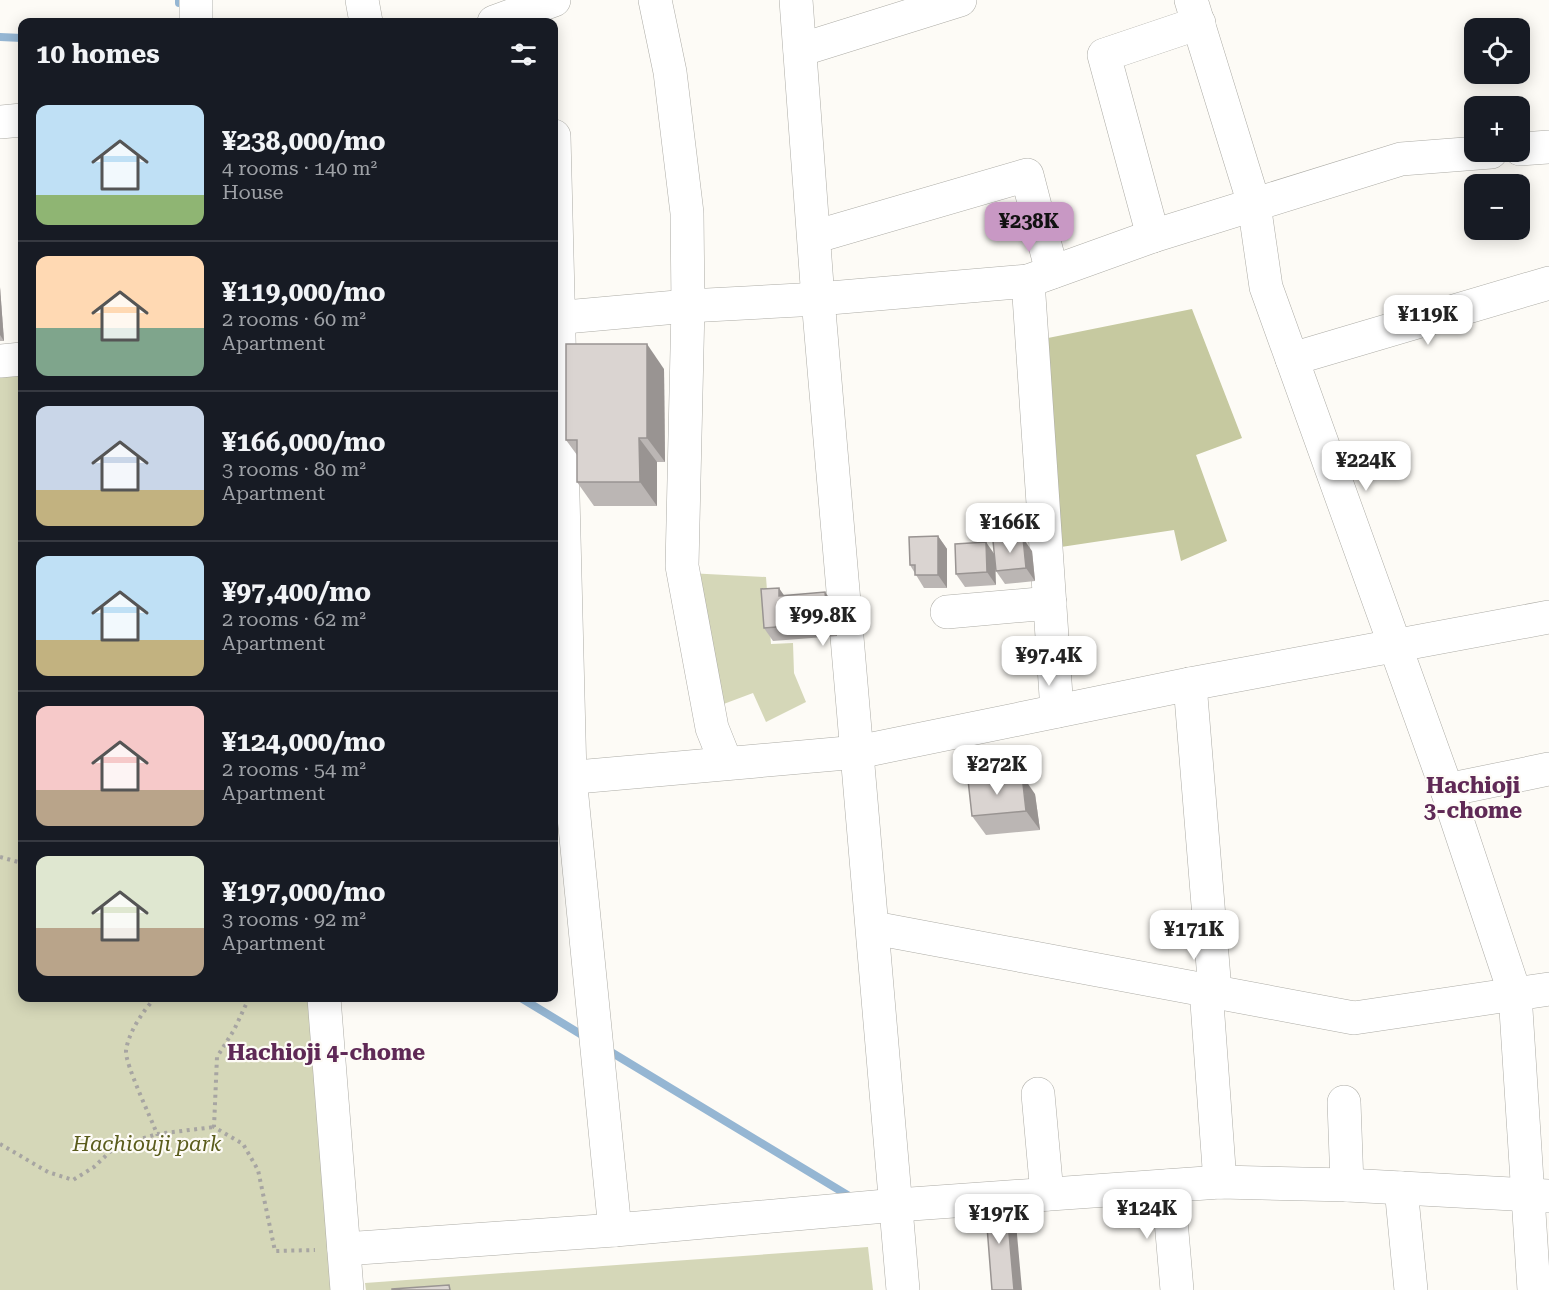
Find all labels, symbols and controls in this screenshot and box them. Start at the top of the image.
map controls [1464,18,1530,240]
button: locate [1464,18,1530,84]
icon: filters [507,38,540,71]
text: 10 homes [36,39,160,69]
button: + [1464,96,1530,162]
text: ¥238,000/mo [222,126,386,156]
icon: home [84,129,156,201]
text: 4 rooms · 140 m² [222,156,377,180]
button: − [1464,174,1530,240]
text: House [222,180,284,204]
pin: ¥238K [987,202,1071,253]
text: ¥238K [999,209,1059,233]
text: ¥119,000/mo [222,277,386,307]
icon: home [84,280,156,352]
pin: ¥119K [1386,295,1470,346]
text: ¥119K [1398,302,1458,326]
text: 2 rooms · 60 m² [222,307,366,331]
text: Apartment [222,331,325,355]
text: ¥166,000/mo [222,427,386,457]
icon: home [84,430,156,502]
pin: ¥224K [1324,441,1408,492]
text: ¥224K [1336,448,1396,472]
text: 3 rooms · 80 m² [222,457,366,481]
text: Apartment [222,481,325,505]
pin: ¥166K [968,503,1052,554]
text: ¥166K [980,510,1040,534]
text: ¥97,400/mo [222,577,371,607]
icon: home [84,580,156,652]
pin: ¥99.8K [774,596,872,647]
text: ¥99.8K [790,603,856,627]
text: 2 rooms · 62 m² [222,607,366,631]
text: Apartment [222,631,325,655]
pin: ¥97.4K [1000,636,1098,687]
text: ¥97.4K [1016,643,1082,667]
text: ¥124,000/mo [222,727,386,757]
icon: home [84,730,156,802]
pin: ¥272K [955,745,1039,796]
text: ¥272K [967,752,1027,776]
text: 2 rooms · 54 m² [222,757,366,781]
district label: Hachioji 3-chome [1424,773,1522,823]
text: Apartment [222,781,325,805]
text: ¥197,000/mo [222,877,386,907]
icon: home [84,880,156,952]
text: 3 rooms · 92 m² [222,907,366,931]
pin: ¥171K [1152,910,1236,961]
text: ¥171K [1164,917,1224,941]
text: Apartment [222,931,325,955]
district label: Hachioji 4-chome [227,1040,425,1065]
park label: Hachiouji park [72,1132,222,1156]
pin: ¥124K [1105,1189,1189,1240]
pin: ¥197K [957,1194,1041,1245]
text: ¥124K [1117,1196,1177,1220]
text: ¥197K [969,1201,1029,1225]

